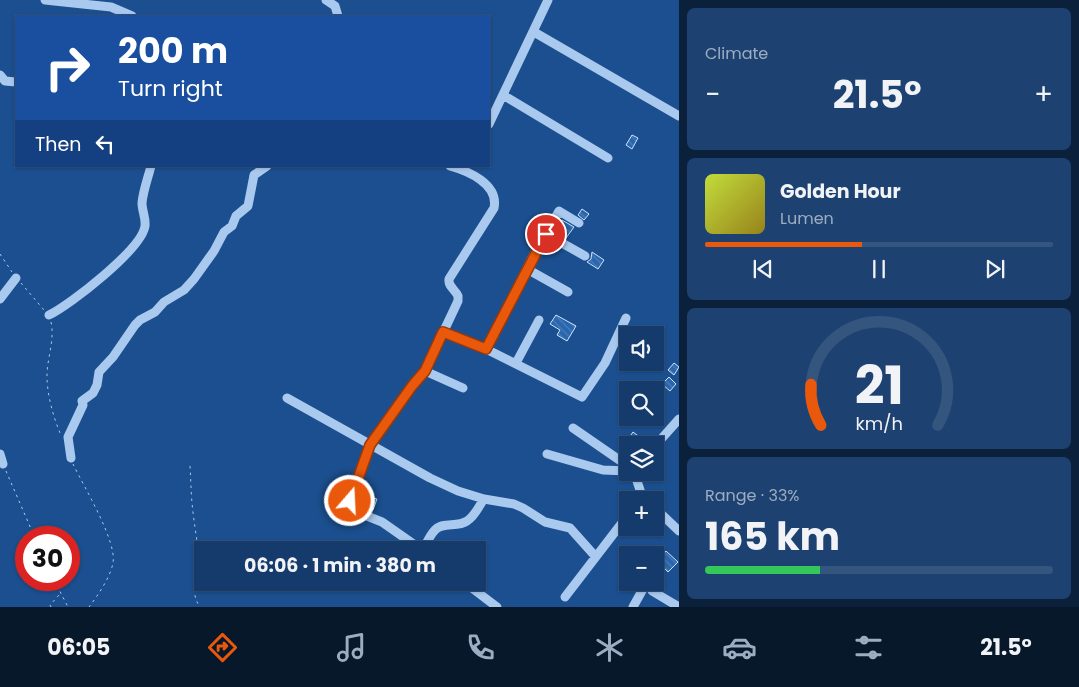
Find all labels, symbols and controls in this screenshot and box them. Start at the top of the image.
text: 200 m [118,26,228,75]
icon: right [35,35,100,100]
text: Climate [705,42,768,65]
text: 21.5° [833,68,922,121]
text: Turn right [118,73,223,104]
text: − [705,75,720,114]
text: + [1034,75,1053,114]
icon: left [91,130,119,158]
text: Then [35,131,81,158]
text: Golden Hour [780,178,901,205]
text: Lumen [780,207,834,230]
pin [525,213,567,255]
icon: arrive [532,220,560,248]
icon: previous [749,255,777,283]
icon: pause [865,255,893,283]
icon: next [981,255,1009,283]
map controls [619,326,664,591]
button: sound [619,326,664,371]
text: 21 [854,349,904,422]
button: search [619,381,664,426]
text: km/h [855,411,903,436]
button: layers [619,436,664,481]
position arrow [323,474,375,526]
text: Range · 33% [705,484,799,507]
button: + [619,491,664,536]
text: 165 km [705,510,840,563]
speed limit sign: 30 [15,526,80,591]
button: − [619,546,664,591]
text: 06:06 · 1 min · 380 m [244,552,436,579]
icon: directions [205,630,240,665]
icon: music [334,630,369,665]
icon: phone [463,630,498,665]
icon: climate [592,630,627,665]
icon: car [722,630,757,665]
icon: filters [851,630,886,665]
text: 06:05 [47,632,110,663]
text: 21.5° [980,632,1032,663]

